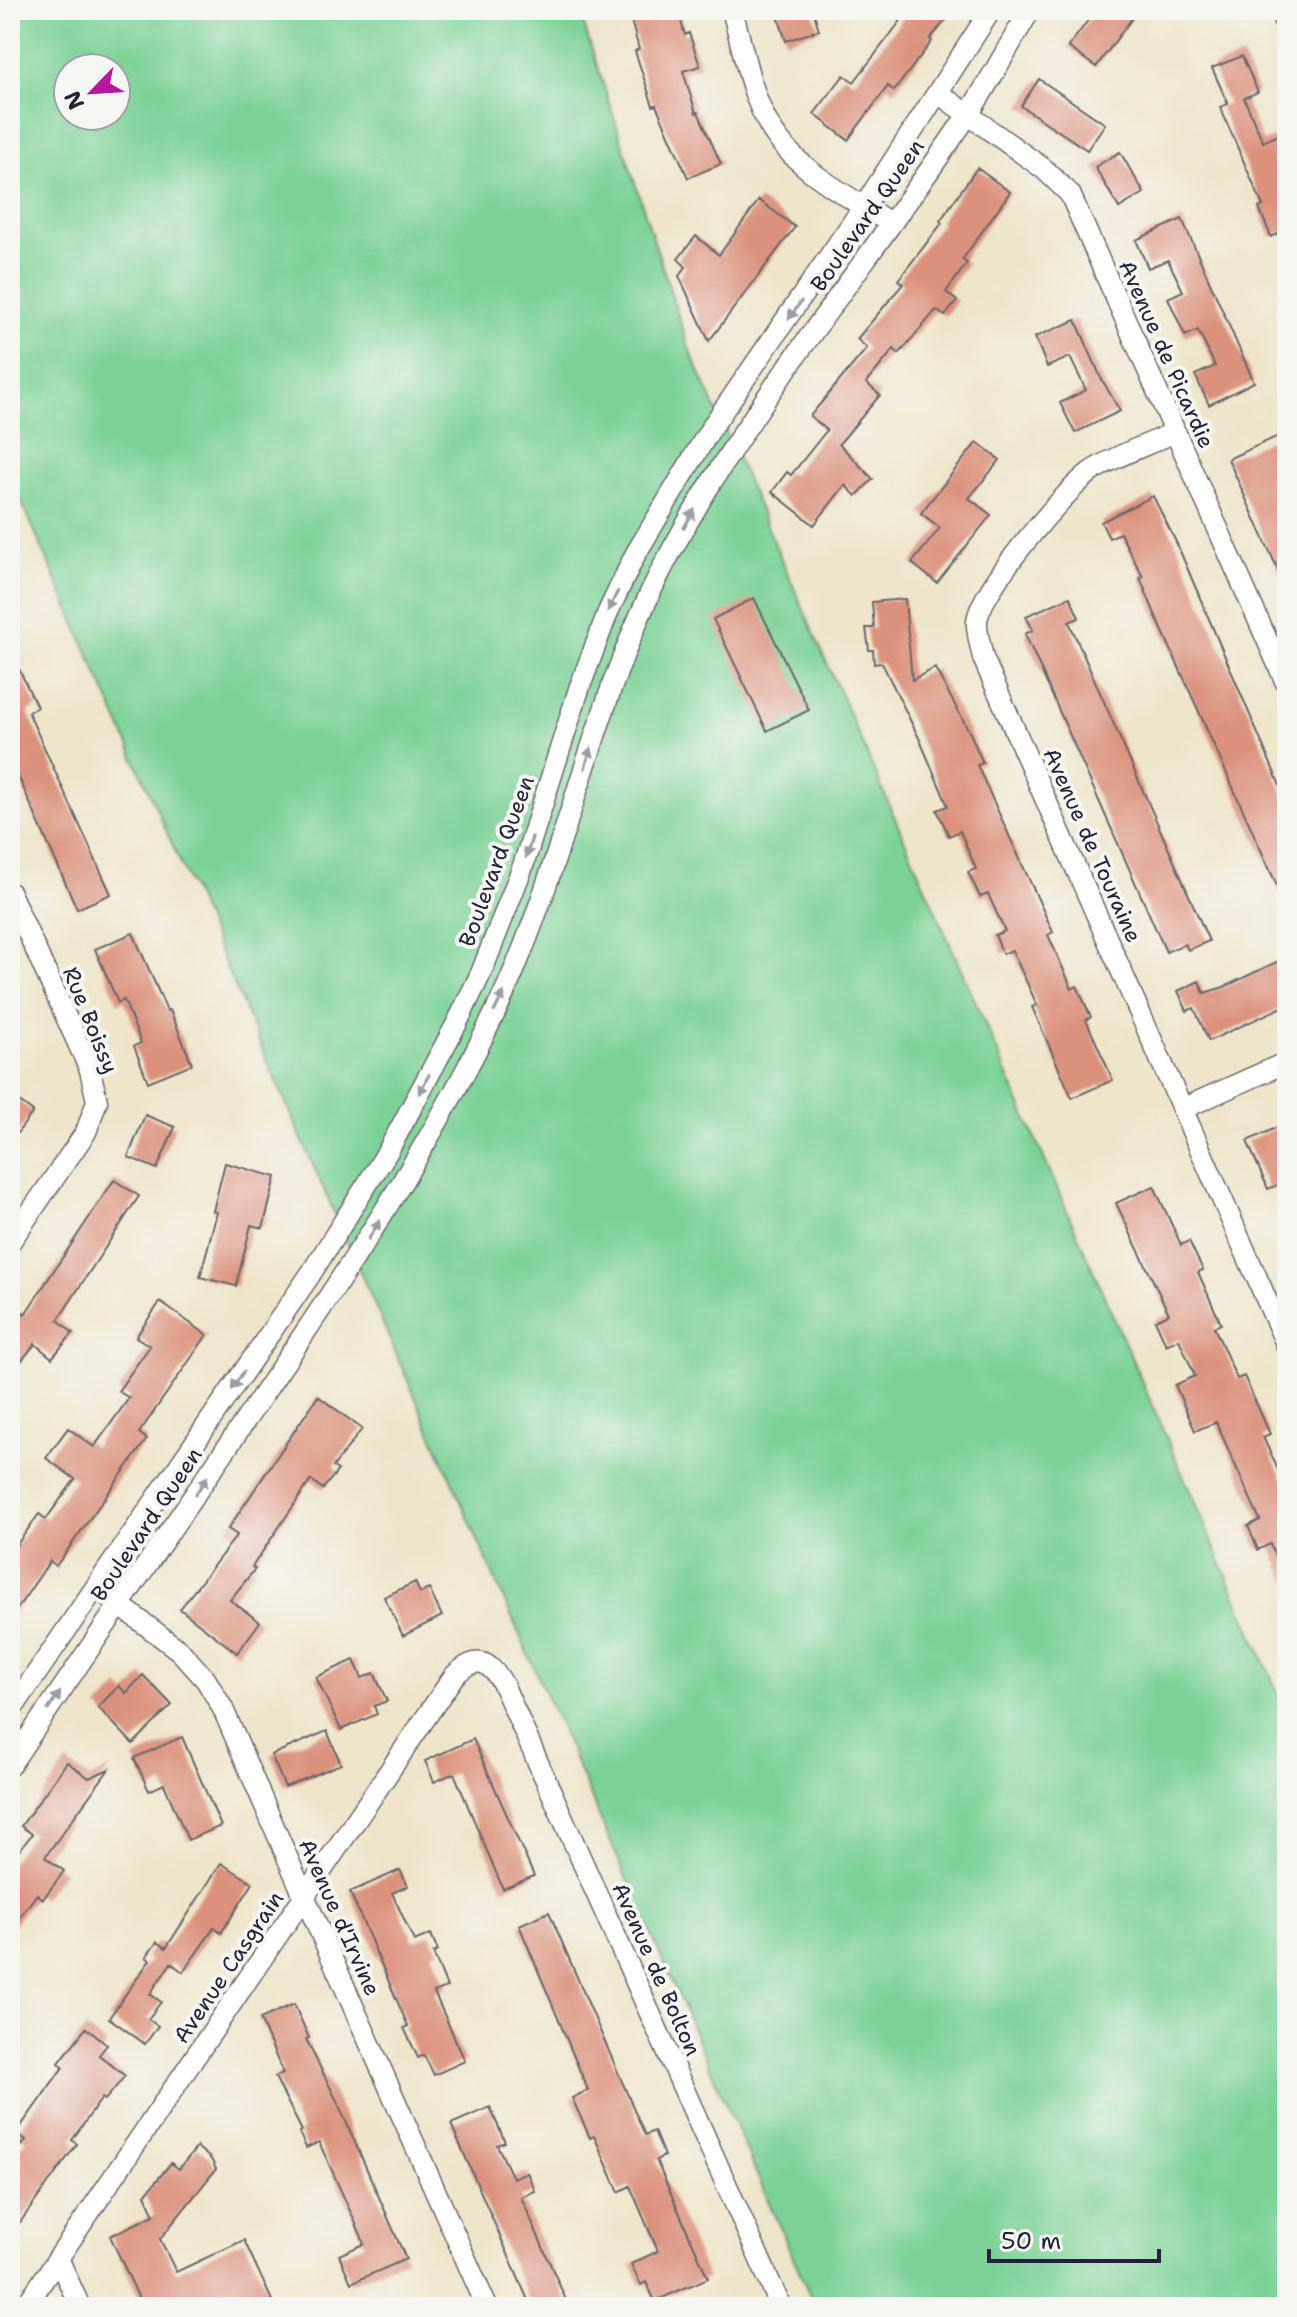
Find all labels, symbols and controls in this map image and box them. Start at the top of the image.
north arrow [52,52,132,132]
text: N [58,86,91,114]
street label: Boulevard Queen [804,133,931,297]
street label: Avenue de Picardie [1112,256,1221,453]
one-way arrow [788,299,803,320]
one-way arrow [682,508,696,530]
one-way arrow [607,590,620,613]
street label: Avenue de Touraine [1037,743,1148,947]
one-way arrow [582,746,595,770]
street label: Boulevard Queen [452,772,541,951]
one-way arrow [522,835,535,859]
street label: Rue Boissy [56,963,125,1078]
one-way arrow [492,991,506,1014]
one-way arrow [418,1073,431,1096]
one-way arrow [367,1219,381,1241]
one-way arrow [231,1370,246,1391]
street label: Boulevard Queen [84,1442,209,1607]
one-way arrow [193,1476,208,1497]
one-way arrow [46,1690,61,1711]
street label: Avenue d'Irvine [292,1834,387,2000]
street label: Avenue de Bolton [605,1878,708,2060]
street label: Avenue Casgrain [167,1886,290,2049]
scale bar [989,2213,1159,2263]
text: 50 m [1001,2225,1061,2257]

